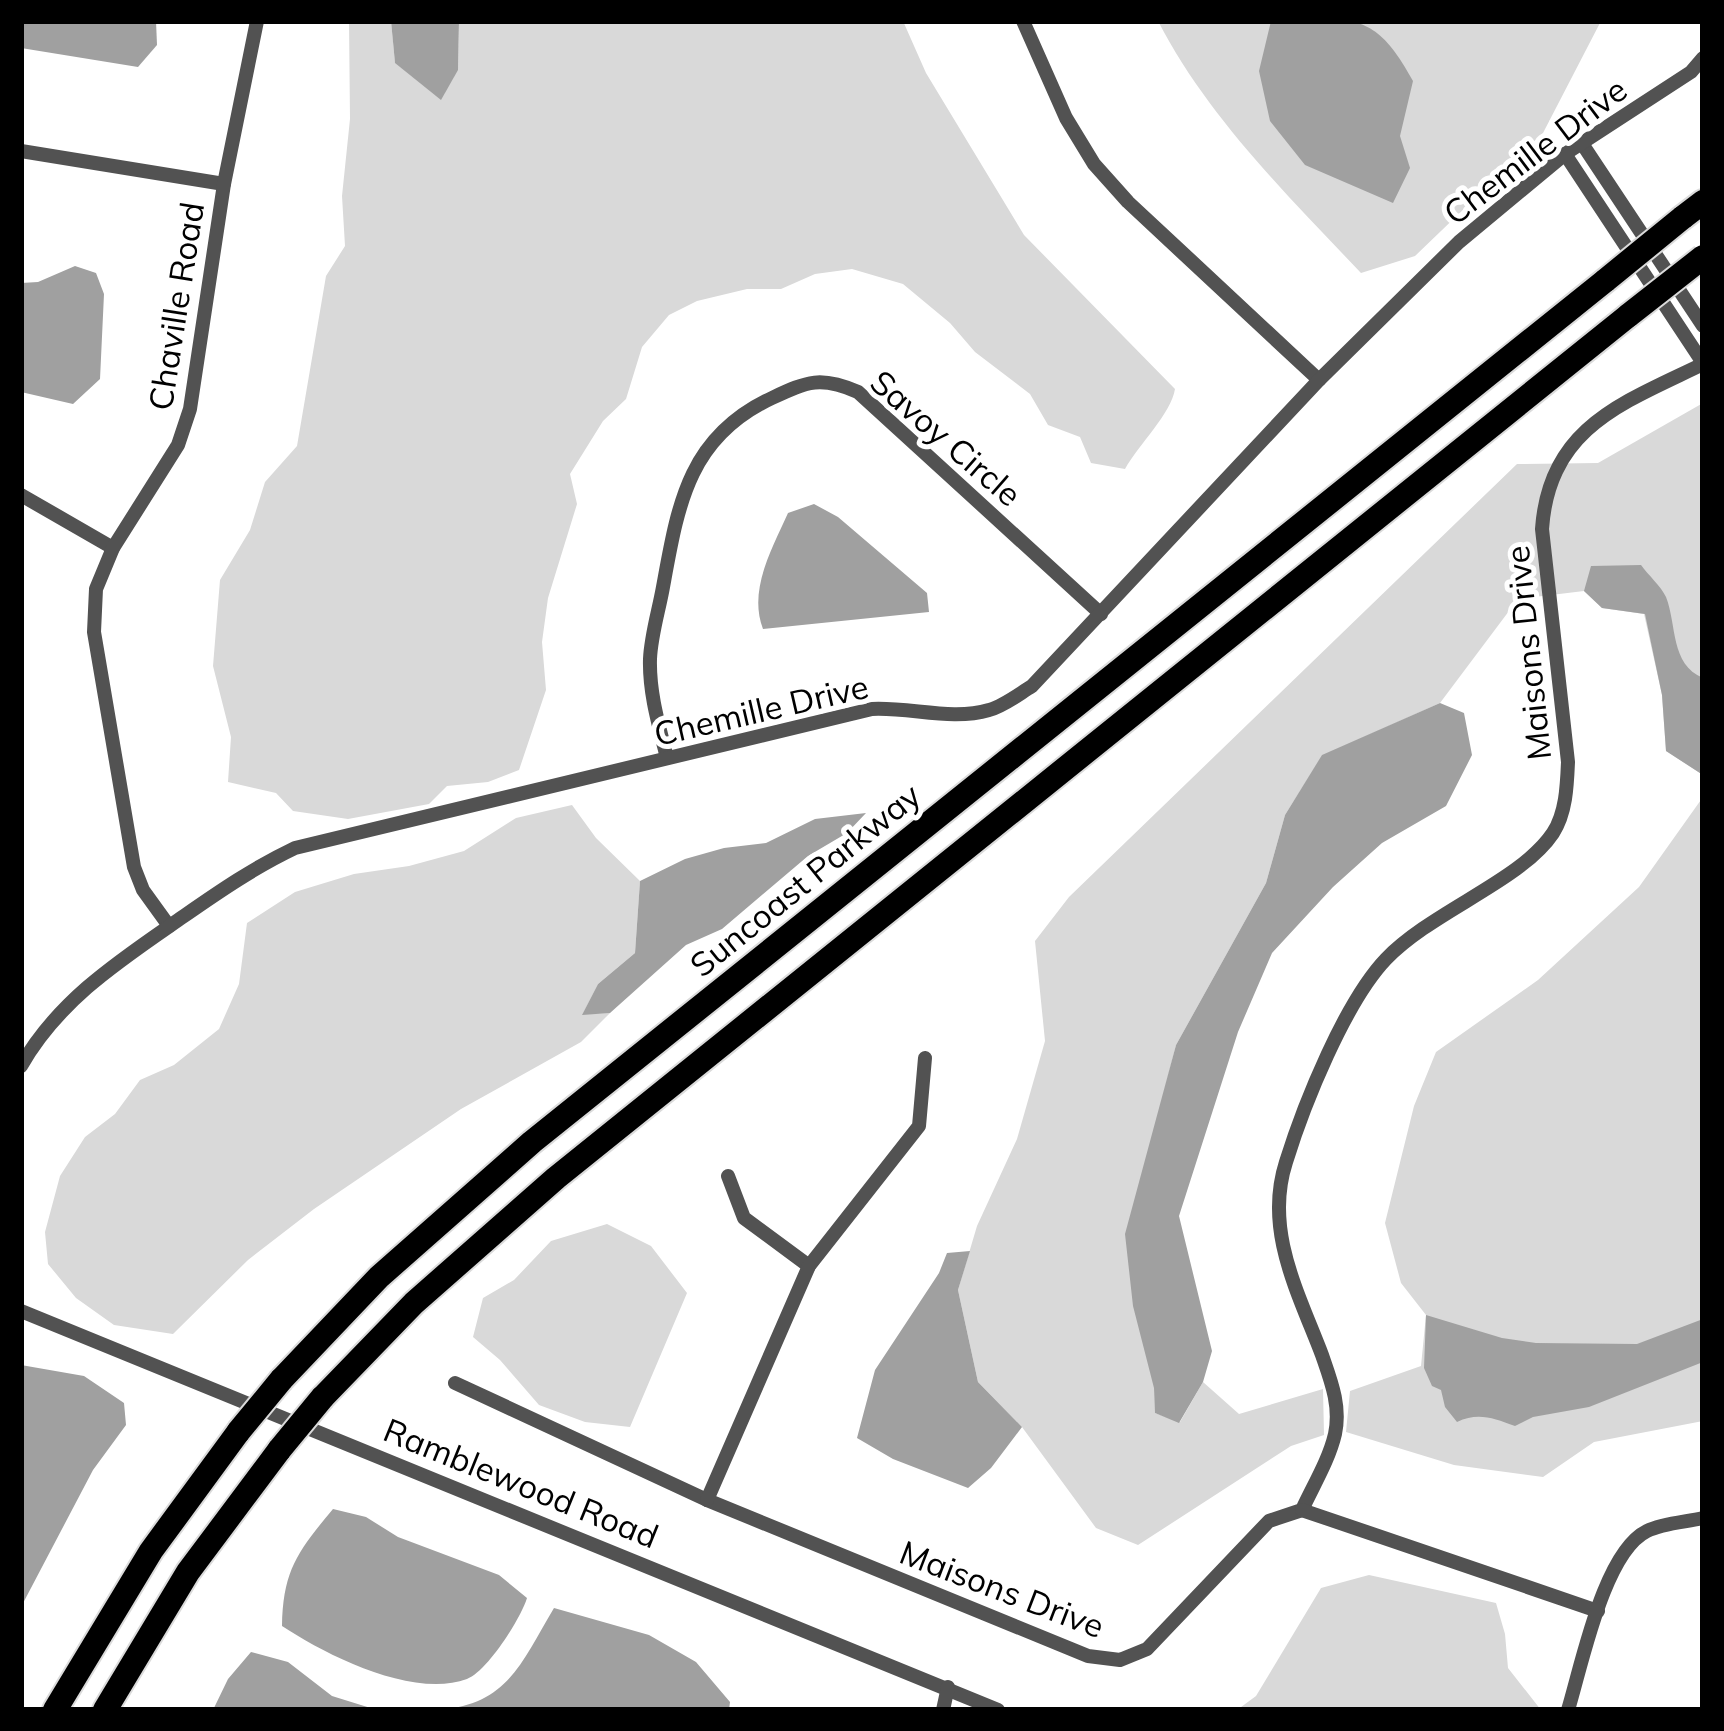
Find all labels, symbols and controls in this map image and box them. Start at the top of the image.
street label: Chemille Drive [1435,68,1634,233]
street label: Chaville Road [139,199,212,413]
street label: Savoy Circle [862,361,1030,514]
street label: Maisons Drive [1496,544,1559,762]
street label: Chemille Drive [650,665,872,754]
street label: Suncoast Parkway [681,774,928,985]
street label: Ramblewood Road [378,1409,664,1556]
street label: Maisons Drive [894,1531,1110,1646]

